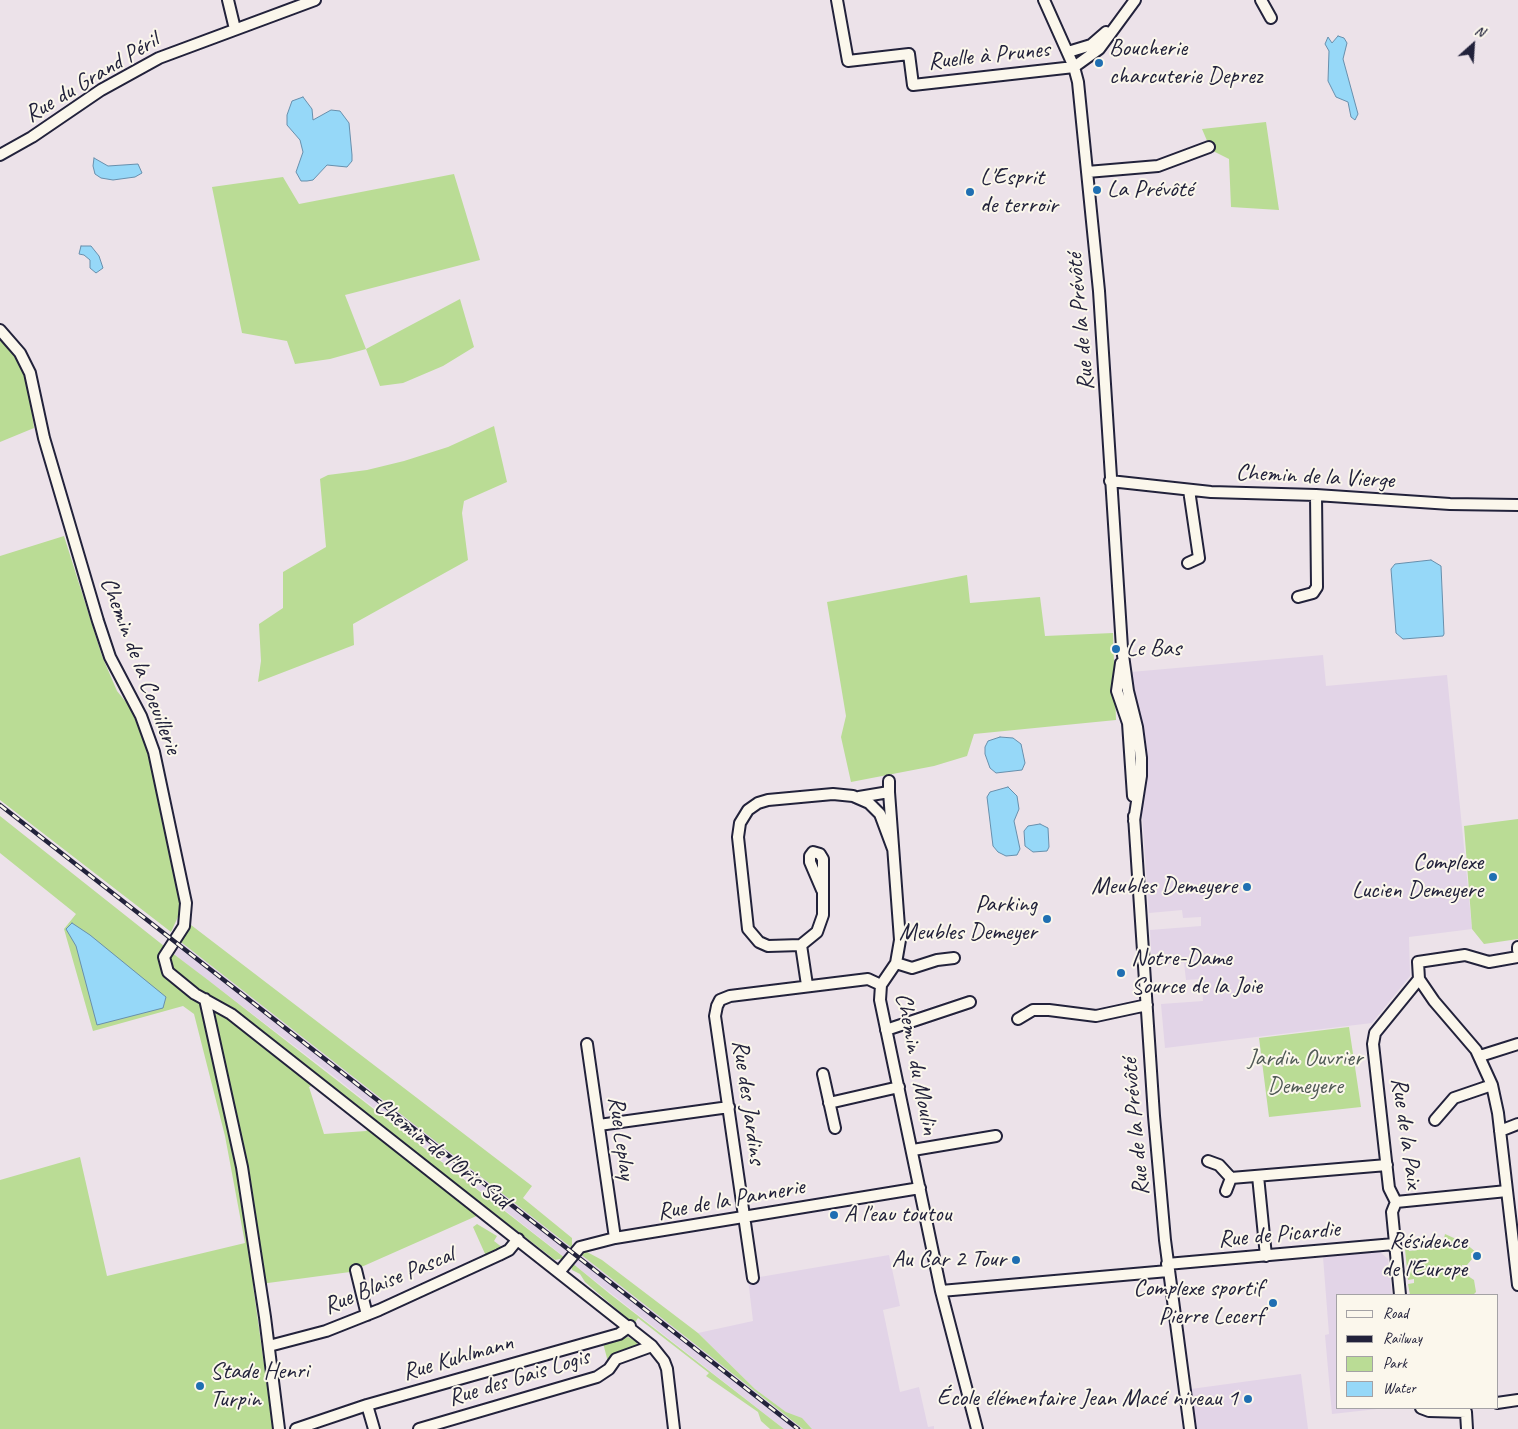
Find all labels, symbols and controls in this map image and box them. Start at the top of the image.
north arrow [1448,20,1498,70]
text: N [1472,22,1487,41]
street label: Rue du Grand Péril [20,27,164,129]
street label: Ruelle à Prunes [927,35,1051,77]
place label: Boucherie charcuterie Deprez [1109,35,1262,91]
marker: Boucherie charcuterie Deprez [1093,57,1105,69]
place label: L'Esprit de terroir [980,164,1058,220]
place label: La Prévôté [1107,176,1193,204]
marker: La Prévôté [1091,184,1103,196]
marker: L'Esprit de terroir [964,186,976,198]
street label: Rue de la Prévôté [1061,252,1101,392]
street label: Chemin de la Vierge [1235,458,1395,496]
street label: Chemin de la Coeuillerie [93,573,187,759]
place label: Le Bas [1126,635,1181,663]
marker: Le Bas [1110,643,1122,655]
place label: Complexe Lucien Demeyere [1352,849,1483,905]
marker: Complexe Lucien Demeyere [1487,871,1499,883]
place label: Meubles Demeyere [1091,873,1237,901]
marker: Meubles Demeyere [1241,881,1253,893]
place label: Parking Meubles Demeyer [899,891,1037,947]
marker: Parking Meubles Demeyer [1041,913,1053,925]
place label: Notre-Dame Source de la Joie [1131,945,1262,1001]
marker: Notre-Dame Source de la Joie [1115,967,1127,979]
street label: Chemin du Moulin [888,991,944,1137]
street label: Rue des Jardins [725,1038,771,1166]
park label: Jardin Ouvrier Demeyere [1247,1045,1363,1101]
street label: Rue de la Prévôté [1116,1057,1156,1197]
street label: Rue de la Paix [1384,1076,1428,1190]
street label: Chemin de l'Oris Sud [368,1092,516,1216]
street label: Rue Leplay [601,1095,641,1181]
street label: Rue de la Pannerie [655,1173,807,1227]
place label: A l'eau toutou [844,1201,951,1229]
marker: A l'eau toutou [828,1209,840,1221]
street label: Rue de Picardie [1217,1215,1341,1255]
place label: Résidence de l'Europe [1382,1228,1467,1284]
street label: Rue Blaise Pascal [319,1241,459,1321]
place label: Au Car 2 Tour [892,1246,1006,1274]
marker: Résidence de l'Europe [1471,1250,1483,1262]
marker: Au Car 2 Tour [1010,1254,1022,1266]
place label: Complexe sportif Pierre Lecerf [1133,1275,1263,1331]
legend [1336,1294,1498,1409]
marker: Complexe sportif Pierre Lecerf [1267,1297,1279,1309]
text: Road [1383,1304,1408,1323]
street label: Rue Kuhlmann [399,1328,517,1388]
text: Railway [1383,1329,1422,1348]
street label: Rue des Gais Logis [445,1343,593,1413]
text: Park [1383,1354,1407,1373]
place label: Stade Henri Turpin [210,1358,309,1414]
text: Water [1383,1379,1416,1398]
marker: Stade Henri Turpin [194,1380,206,1392]
place label: École élémentaire Jean Macé niveau 1 [937,1385,1238,1413]
marker: École élémentaire Jean Macé niveau 1 [1242,1393,1254,1405]

